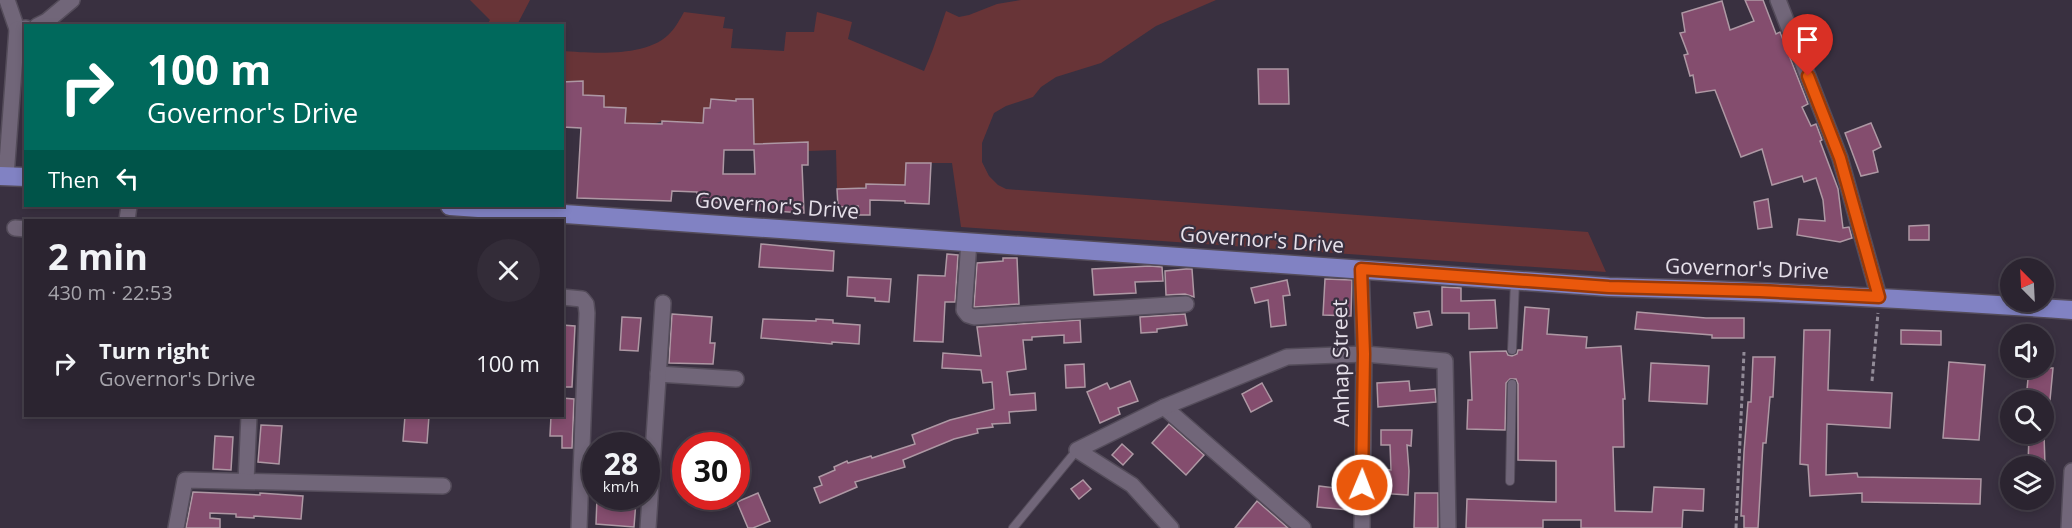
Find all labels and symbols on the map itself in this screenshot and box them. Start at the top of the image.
pin [1782,14,1833,76]
street label: Governor's Drive [694,185,860,225]
street label: Governor's Drive [1179,219,1345,259]
street label: Governor's Drive [1664,251,1830,285]
north arrow [2000,258,2054,312]
street label: Anhap Street [1325,299,1355,427]
speed limit sign: 30 [672,432,750,510]
position arrow [1330,453,1394,517]

